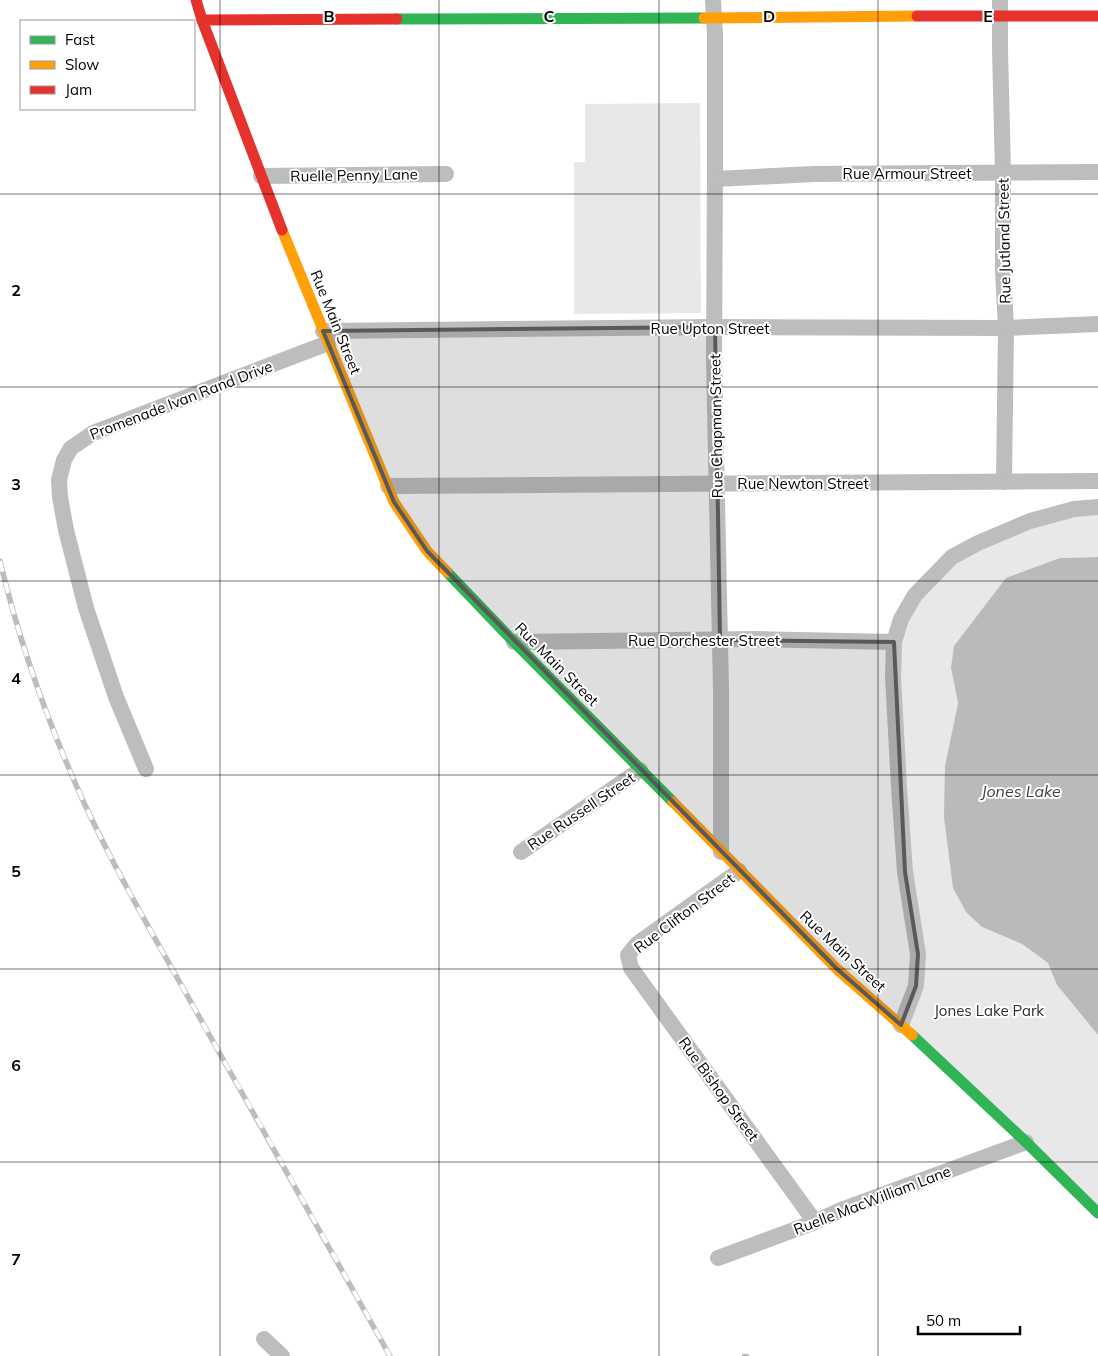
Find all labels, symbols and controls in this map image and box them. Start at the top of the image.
text: B [323,6,335,26]
text: C [544,6,555,26]
text: D [763,6,775,26]
text: E [983,6,993,26]
legend [20,20,195,110]
text: Fast [65,30,95,49]
text: Slow [65,55,99,74]
text: Jam [65,80,92,99]
street label: Ruelle Penny Lane [290,164,418,186]
street label: Rue Armour Street [843,164,971,183]
street label: Rue Jutland Street [993,178,1015,304]
street label: Rue Main Street [306,267,366,377]
text: 2 [11,280,21,300]
street label: Rue Upton Street [651,319,769,338]
street label: Rue Chapman Street [705,354,727,498]
street label: Promenade Ivan Rand Drive [87,356,275,444]
text: 3 [11,474,21,494]
street label: Rue Newton Street [737,474,869,493]
street label: Rue Main Street [511,618,603,710]
street label: Rue Dorchester Street [628,631,780,650]
text: 4 [11,668,21,688]
street label: Rue Russell Street [524,768,638,854]
water label: Jones Lake [979,781,1061,801]
text: 5 [11,861,21,881]
street label: Rue Clifton Street [630,869,738,957]
street label: Rue Main Street [796,906,890,996]
park label: Jones Lake Park [934,1001,1044,1020]
street label: Rue Bishop Street [675,1033,763,1145]
text: 6 [11,1055,21,1075]
street label: Ruelle MacWilliam Lane [791,1161,953,1239]
text: 7 [11,1249,21,1269]
scale bar [918,1304,1020,1336]
text: 50 m [926,1311,961,1330]

